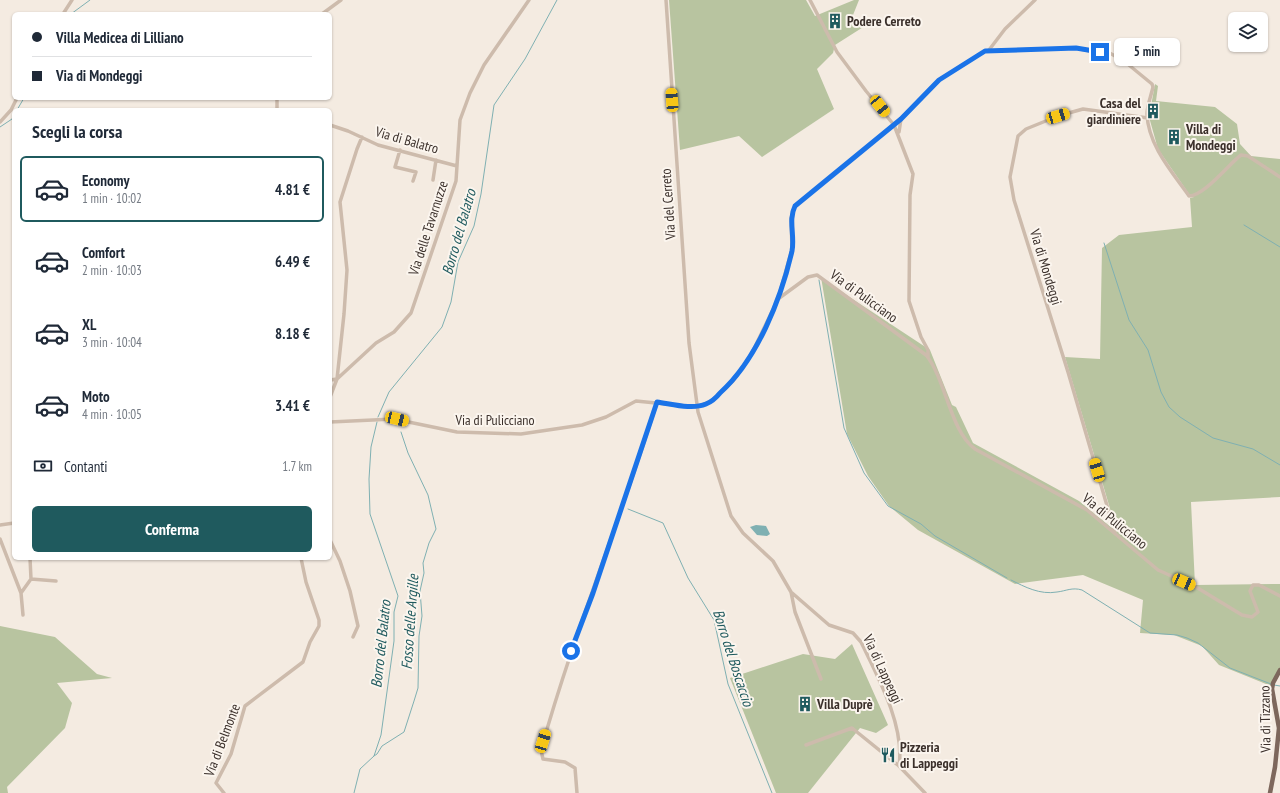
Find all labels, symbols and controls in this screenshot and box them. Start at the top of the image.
building icon: Podere Cerreto [826,12,844,30]
place label: Podere Cerreto [847,12,921,30]
map controls [1228,12,1268,52]
button: layers [1228,12,1268,52]
text: Villa Medicea di Lilliano [56,28,184,47]
callout: 5 min [1114,38,1180,66]
route end [1091,43,1109,61]
text: 5 min [1134,43,1160,60]
text: Via di Mondeggi [56,66,142,85]
car [665,88,679,112]
car [868,93,892,119]
place label: Casa del giardiniere [1087,94,1142,128]
building icon: Casa del giardiniere [1144,102,1162,120]
car [1045,107,1071,125]
text: Scegli la corsa [32,120,122,143]
place label: Villa di Mondeggi [1185,120,1236,154]
street label: Via di Balatro [372,122,441,158]
building icon: Villa di Mondeggi [1165,128,1183,146]
street label: Via del Cerreto [657,168,680,241]
icon: car [34,171,70,207]
text: Economy [82,171,130,190]
street label: Via delle Tavarnuzze [404,178,452,278]
text: 4.81 € [275,180,310,199]
water label: Borro del Balatro [437,185,480,277]
text: 1 min · 10:02 [82,190,142,207]
street label: Via di Mondeggi [1026,226,1066,307]
icon: car [34,243,70,279]
text: Comfort [82,243,125,262]
text: 6.49 € [275,252,310,271]
text: 2 min · 10:03 [82,262,142,279]
street label: Via di Pulicciano [826,265,901,327]
icon: car [34,315,70,351]
text: XL [82,315,96,334]
text: 8.18 € [275,324,310,343]
text: 3 min · 10:04 [82,334,142,351]
icon: car [34,387,70,423]
text: Moto [82,387,110,406]
text: 3.41 € [275,396,310,415]
text: 4 min · 10:05 [82,406,142,423]
car [384,410,410,428]
street label: Via di Pulicciano [454,411,535,429]
icon: cash [32,455,54,477]
text: Contanti [64,457,108,476]
car [1088,457,1106,483]
text: 1.7 km [282,458,312,475]
street label: Via di Pulicciano [1078,489,1151,553]
button: Conferma [32,506,312,552]
car [1171,572,1197,592]
water label: Fosso delle Argille [397,573,422,670]
water label: Borro del Balatro [366,598,395,689]
water label: Borro del Boscaccio [709,607,759,710]
street label: Via di Lappeggi [859,631,907,706]
route start [562,642,580,660]
street label: Via di Tizzano [1255,685,1275,754]
building icon: Villa Duprè [796,695,814,713]
place label: Villa Duprè [816,695,873,713]
street label: Via di Belmonte [200,701,244,780]
car [534,728,552,754]
place label: Pizzeria di Lappeggi [900,738,958,772]
restaurant icon: Pizzeria di Lappeggi [879,746,897,764]

